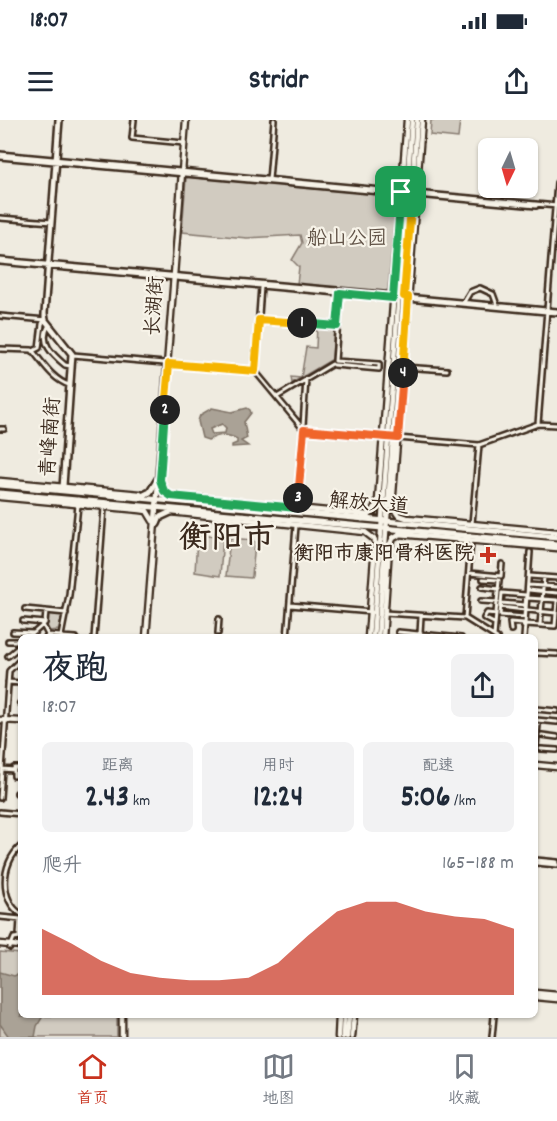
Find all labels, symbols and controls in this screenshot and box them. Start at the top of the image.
text: 18:07 [30,6,68,37]
text: Stridr [249,62,308,101]
icon: menu [24,65,57,98]
icon: share [500,65,533,98]
north arrow [478,138,538,198]
map controls [478,138,538,198]
pin [375,166,426,217]
icon: arrive [384,175,417,208]
park label: 船山公园 [307,226,387,254]
street label: 长湖街 [140,275,172,337]
pin: 1 [287,308,317,338]
text: 1 [300,311,304,334]
pin: 4 [388,358,418,388]
text: 4 [400,361,406,384]
pin: 2 [150,395,180,425]
street label: 青峰南街 [35,396,69,478]
text: 2 [162,398,169,421]
pin: 3 [283,483,313,513]
text: 3 [294,486,302,509]
street label: 解放大道 [328,488,410,522]
district label: 衡阳市 [179,518,275,564]
place label: 衡阳市康阳骨科医院 [294,541,474,569]
marker: 衡阳市康阳骨科医院 [479,546,497,564]
text: 夜跑 [42,648,108,695]
button: share [451,654,514,717]
text: 18:07 [42,694,76,722]
text: 距离 [102,755,134,778]
text: 用时 [262,755,294,778]
text: 配速 [422,755,454,778]
text: 2.43 [85,778,129,821]
text: 12:24 [253,778,303,821]
text: 5:06 [400,778,450,821]
text: km [129,790,150,813]
text: /km [450,790,476,813]
text: 165–188 m [442,850,514,878]
text: 爬升 [42,853,82,881]
tab: 首页 [76,1050,109,1111]
tab: 地图 [262,1050,295,1111]
tab: 收藏 [448,1050,481,1111]

